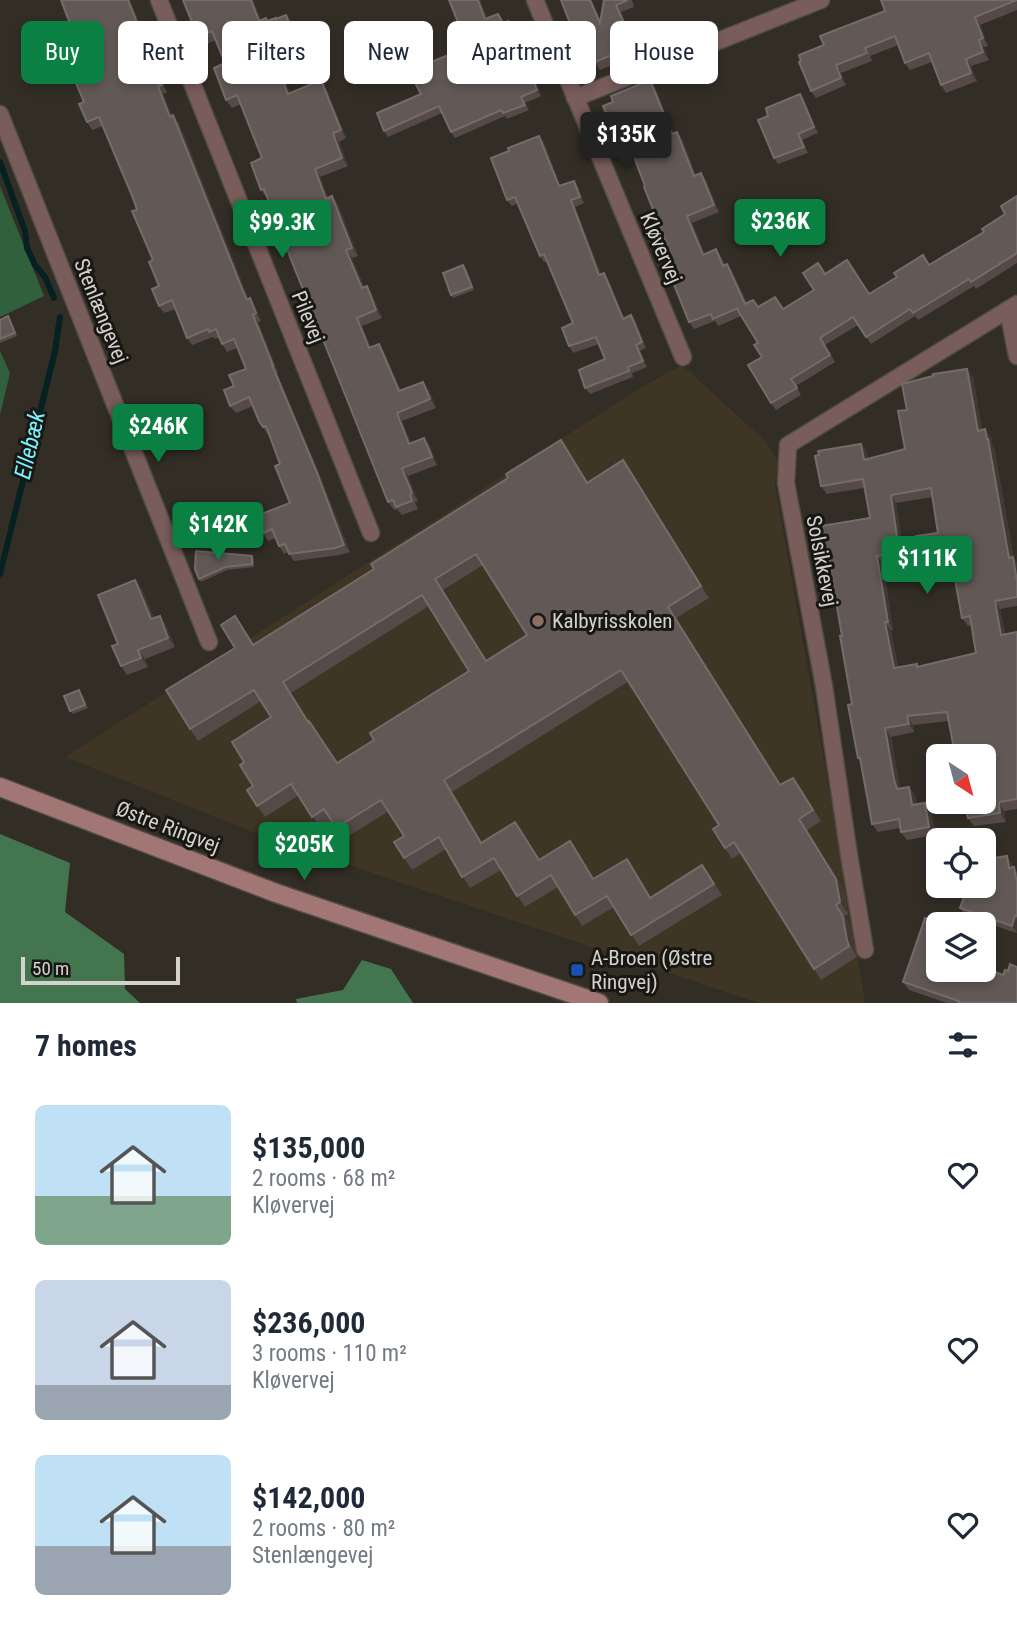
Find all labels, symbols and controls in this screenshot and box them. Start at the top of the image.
chip: Buy [21,21,104,84]
chip: Rent [118,21,208,84]
chip: Filters [222,21,330,84]
chip: New [344,21,433,84]
chip: Apartment [447,21,596,84]
chip: House [610,21,718,84]
pin: $135K [577,113,675,172]
text: $135K [596,121,656,148]
pin: $236K [731,200,829,259]
pin: $99.3K [225,201,339,260]
text: $236K [750,208,810,235]
text: $99.3K [249,209,315,236]
street label: Kløvervej [635,209,687,287]
street label: Stenlængevej [69,255,133,367]
street label: Pilevej [287,287,329,347]
pin: $246K [109,405,207,464]
water label: Ellebæk [9,407,51,482]
text: $246K [128,413,188,440]
pin: $142K [169,503,267,562]
text: $142K [188,511,248,538]
street label: Solsikkevej [801,513,843,609]
pin: $111K [878,536,976,596]
text: $111K [897,545,957,572]
place label: Kalbyrisskolen [552,609,673,633]
marker: Kalbyrisskolen [530,613,546,629]
north arrow [926,744,996,814]
map controls [926,744,996,982]
street label: Østre Ringvej [113,796,223,858]
pin: $205K [255,822,353,882]
button: locate [926,828,996,898]
text: $205K [274,831,334,858]
button: layers [926,912,996,982]
place label: A-Broen (Østre Ringvej) [591,946,713,994]
scale bar [21,954,180,986]
text: 50 m [32,957,69,980]
marker: A-Broen (Østre Ringvej) [569,962,585,978]
icon: filters [944,1026,982,1064]
text: 7 homes [35,1028,137,1063]
text: $135,000 [252,1130,365,1165]
icon: home [91,1133,175,1217]
icon: heart [944,1156,982,1194]
text: 2 rooms · 68 m² [252,1165,395,1192]
text: Kløvervej [252,1192,335,1219]
text: $236,000 [252,1305,365,1340]
icon: home [91,1308,175,1392]
icon: heart [944,1331,982,1369]
text: 3 rooms · 110 m² [252,1340,407,1367]
text: Kløvervej [252,1367,335,1394]
text: $142,000 [252,1480,365,1515]
icon: home [91,1483,175,1567]
icon: heart [944,1506,982,1544]
text: 2 rooms · 80 m² [252,1515,395,1542]
text: Stenlængevej [252,1542,373,1569]

